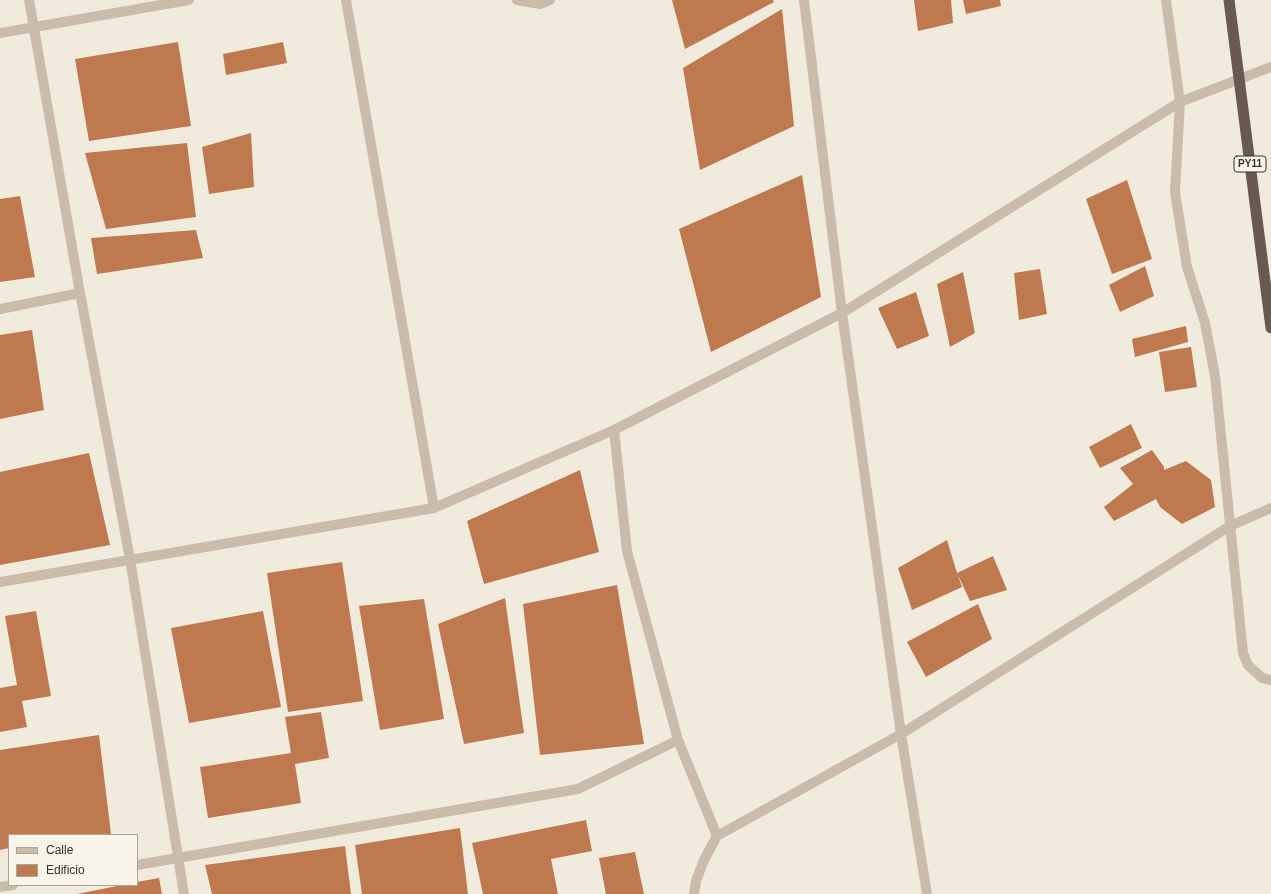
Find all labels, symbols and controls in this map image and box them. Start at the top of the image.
road number: PY11 [1234,156,1266,172]
legend [8,834,138,886]
text: Calle [46,843,73,857]
text: Edificio [46,863,85,877]

